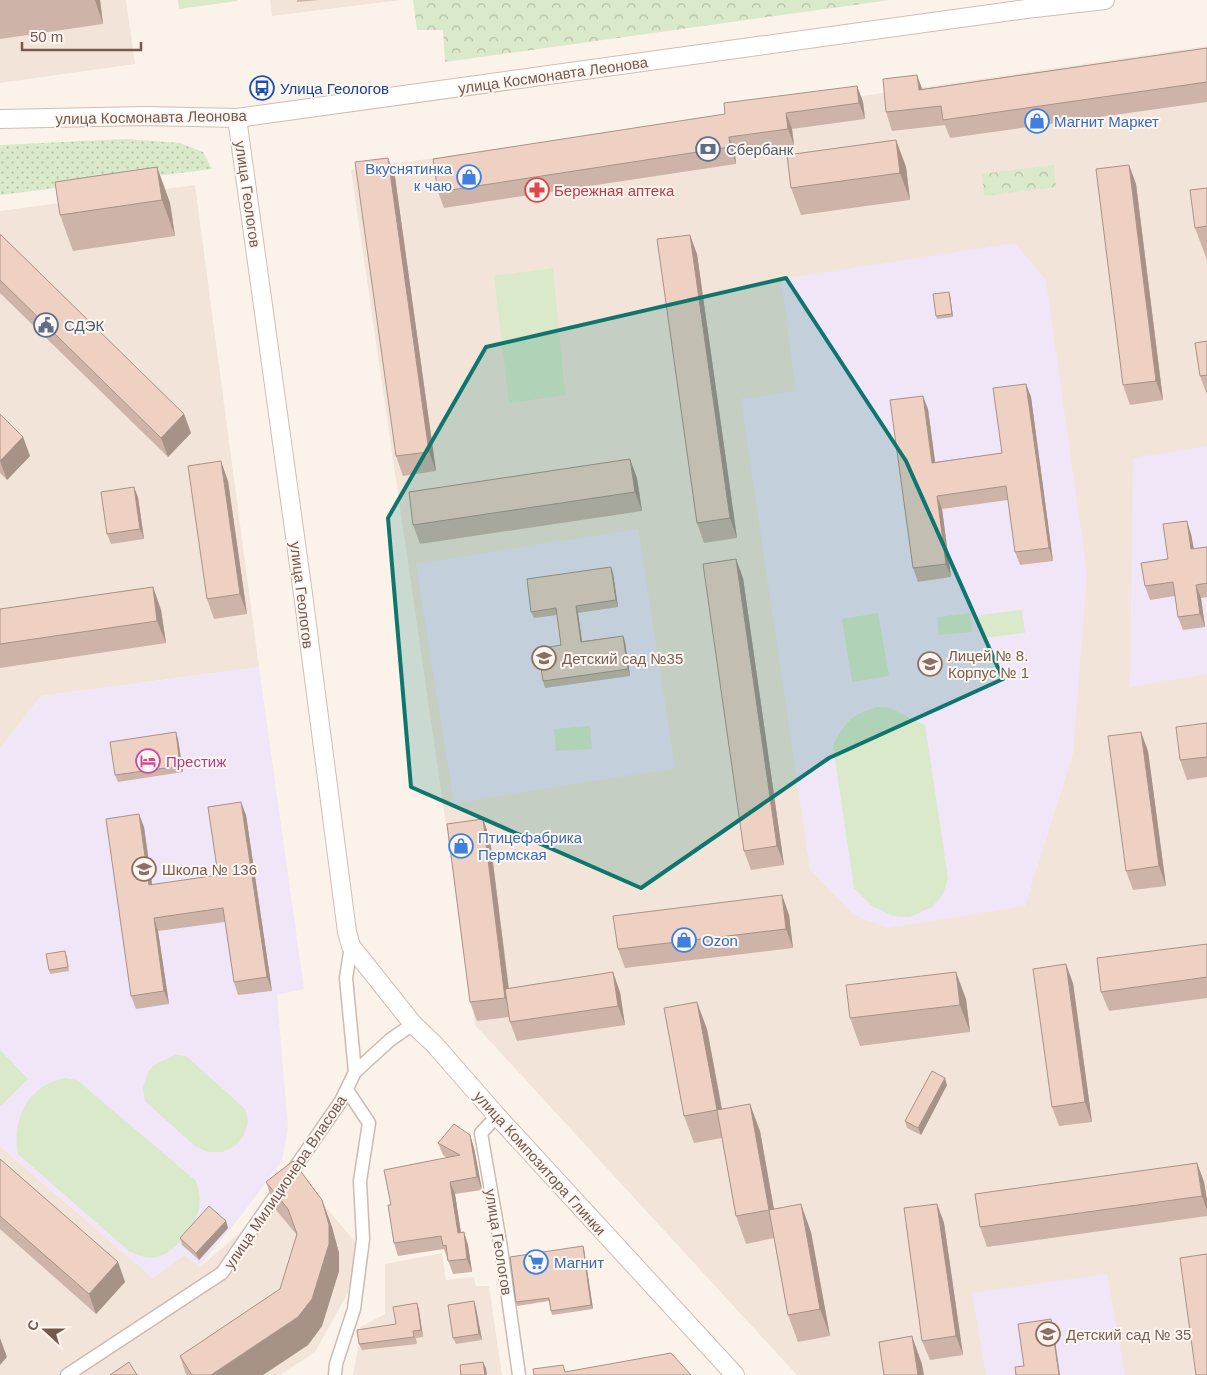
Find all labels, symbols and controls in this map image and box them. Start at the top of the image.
scale bar [22,20,141,52]
text: 50 m [30,28,63,45]
street label: улица Космонавта Леонова [457,53,650,97]
bus stop icon: Улица Геологов [249,75,275,101]
place label: Улица Геологов [280,80,389,97]
street label: улица Космонавта Леонова [55,107,247,127]
shop icon: Магнит Маркет [1024,108,1050,134]
place label: Магнит Маркет [1054,113,1159,130]
bank icon: Сбербанк [695,136,721,162]
street label: улица Геологов [232,140,264,248]
place label: Сбербанк [726,141,794,158]
place label: Вкуснятинка к чаю [365,160,453,194]
shop icon: Вкуснятинка к чаю [456,164,482,190]
pharmacy icon: Бережная аптека [524,177,550,203]
place label: Бережная аптека [554,182,675,199]
public building icon: СДЭК [33,312,59,338]
place label: СДЭК [64,317,104,334]
street label: улица Геологов [287,541,317,649]
school or university icon: Детский сад №35 [531,645,557,671]
place label: Лицей № 8. Корпус № 1 [948,647,1029,681]
place label: Детский сад №35 [562,650,683,667]
school or university icon: Лицей № 8. Корпус № 1 [917,651,943,677]
hotel icon: Престиж [135,748,161,774]
place label: Престиж [166,753,226,770]
place label: Птицефабрика Пермская [478,829,583,863]
shop icon: Птицефабрика Пермская [448,833,474,859]
school or university icon: Школа № 136 [131,856,157,882]
place label: Школа № 136 [162,861,257,878]
shop icon: Ozon [671,927,697,953]
place label: Ozon [702,932,738,949]
street label: улица Композитора Глинки [471,1087,609,1239]
street label: улица Милиционера Власова [221,1092,350,1272]
street label: улица Геологов [482,1188,516,1296]
supermarket icon: Магнит [523,1249,549,1275]
place label: Магнит [554,1254,604,1271]
north arrow [20,1305,70,1355]
text: С [24,1318,42,1333]
school or university icon: Детский сад № 35 [1035,1321,1061,1347]
place label: Детский сад № 35 [1066,1326,1191,1343]

